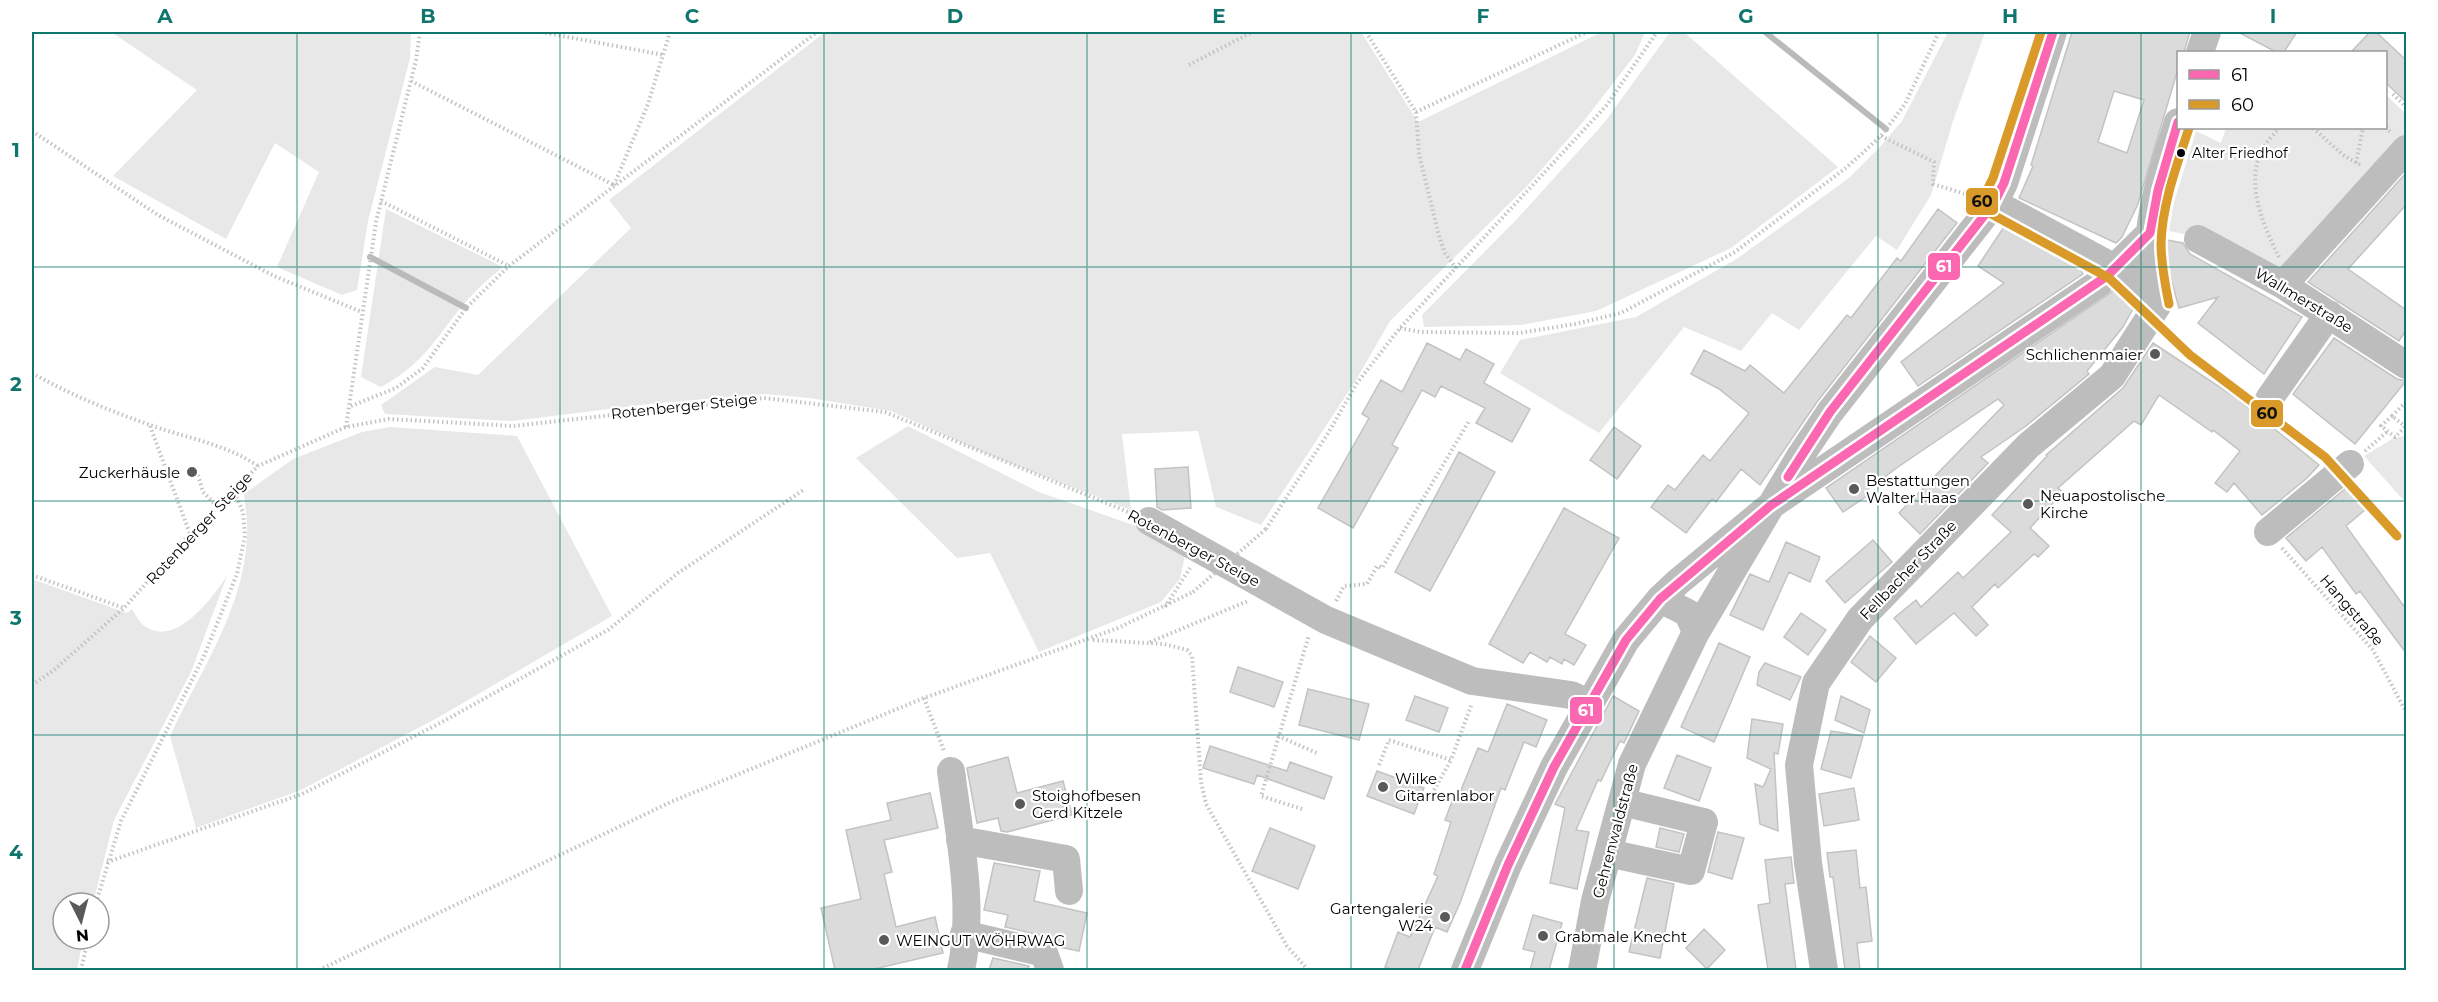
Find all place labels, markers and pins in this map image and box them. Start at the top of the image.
place label: Alter Friedhof [2192,144,2289,162]
marker: Alter Friedhof [2175,147,2187,159]
place label: Schlichenmaier [2026,345,2143,364]
marker: Schlichenmaier [2148,347,2162,361]
place label: Zuckerhäusle [79,463,180,482]
marker: Zuckerhäusle [185,465,199,479]
place label: Bestattungen Walter Haas [1866,471,1970,507]
marker: Bestattungen Walter Haas [1847,482,1861,496]
place label: Neuapostolische Kirche [2040,486,2165,522]
marker: Neuapostolische Kirche [2021,497,2035,511]
place label: Wilke Gitarrenlabor [1395,769,1495,805]
marker: Wilke Gitarrenlabor [1376,780,1390,794]
place label: Stoighofbesen Gerd Kitzele [1032,786,1141,822]
marker: Stoighofbesen Gerd Kitzele [1013,797,1027,811]
place label: Gartengalerie W24 [1330,899,1433,935]
marker: Gartengalerie W24 [1438,910,1452,924]
place label: Grabmale Knecht [1555,927,1687,946]
marker: Grabmale Knecht [1536,929,1550,943]
place label: WEINGUT WÖHRWAG [896,931,1065,950]
marker: WEINGUT WÖHRWAG [877,933,891,947]

